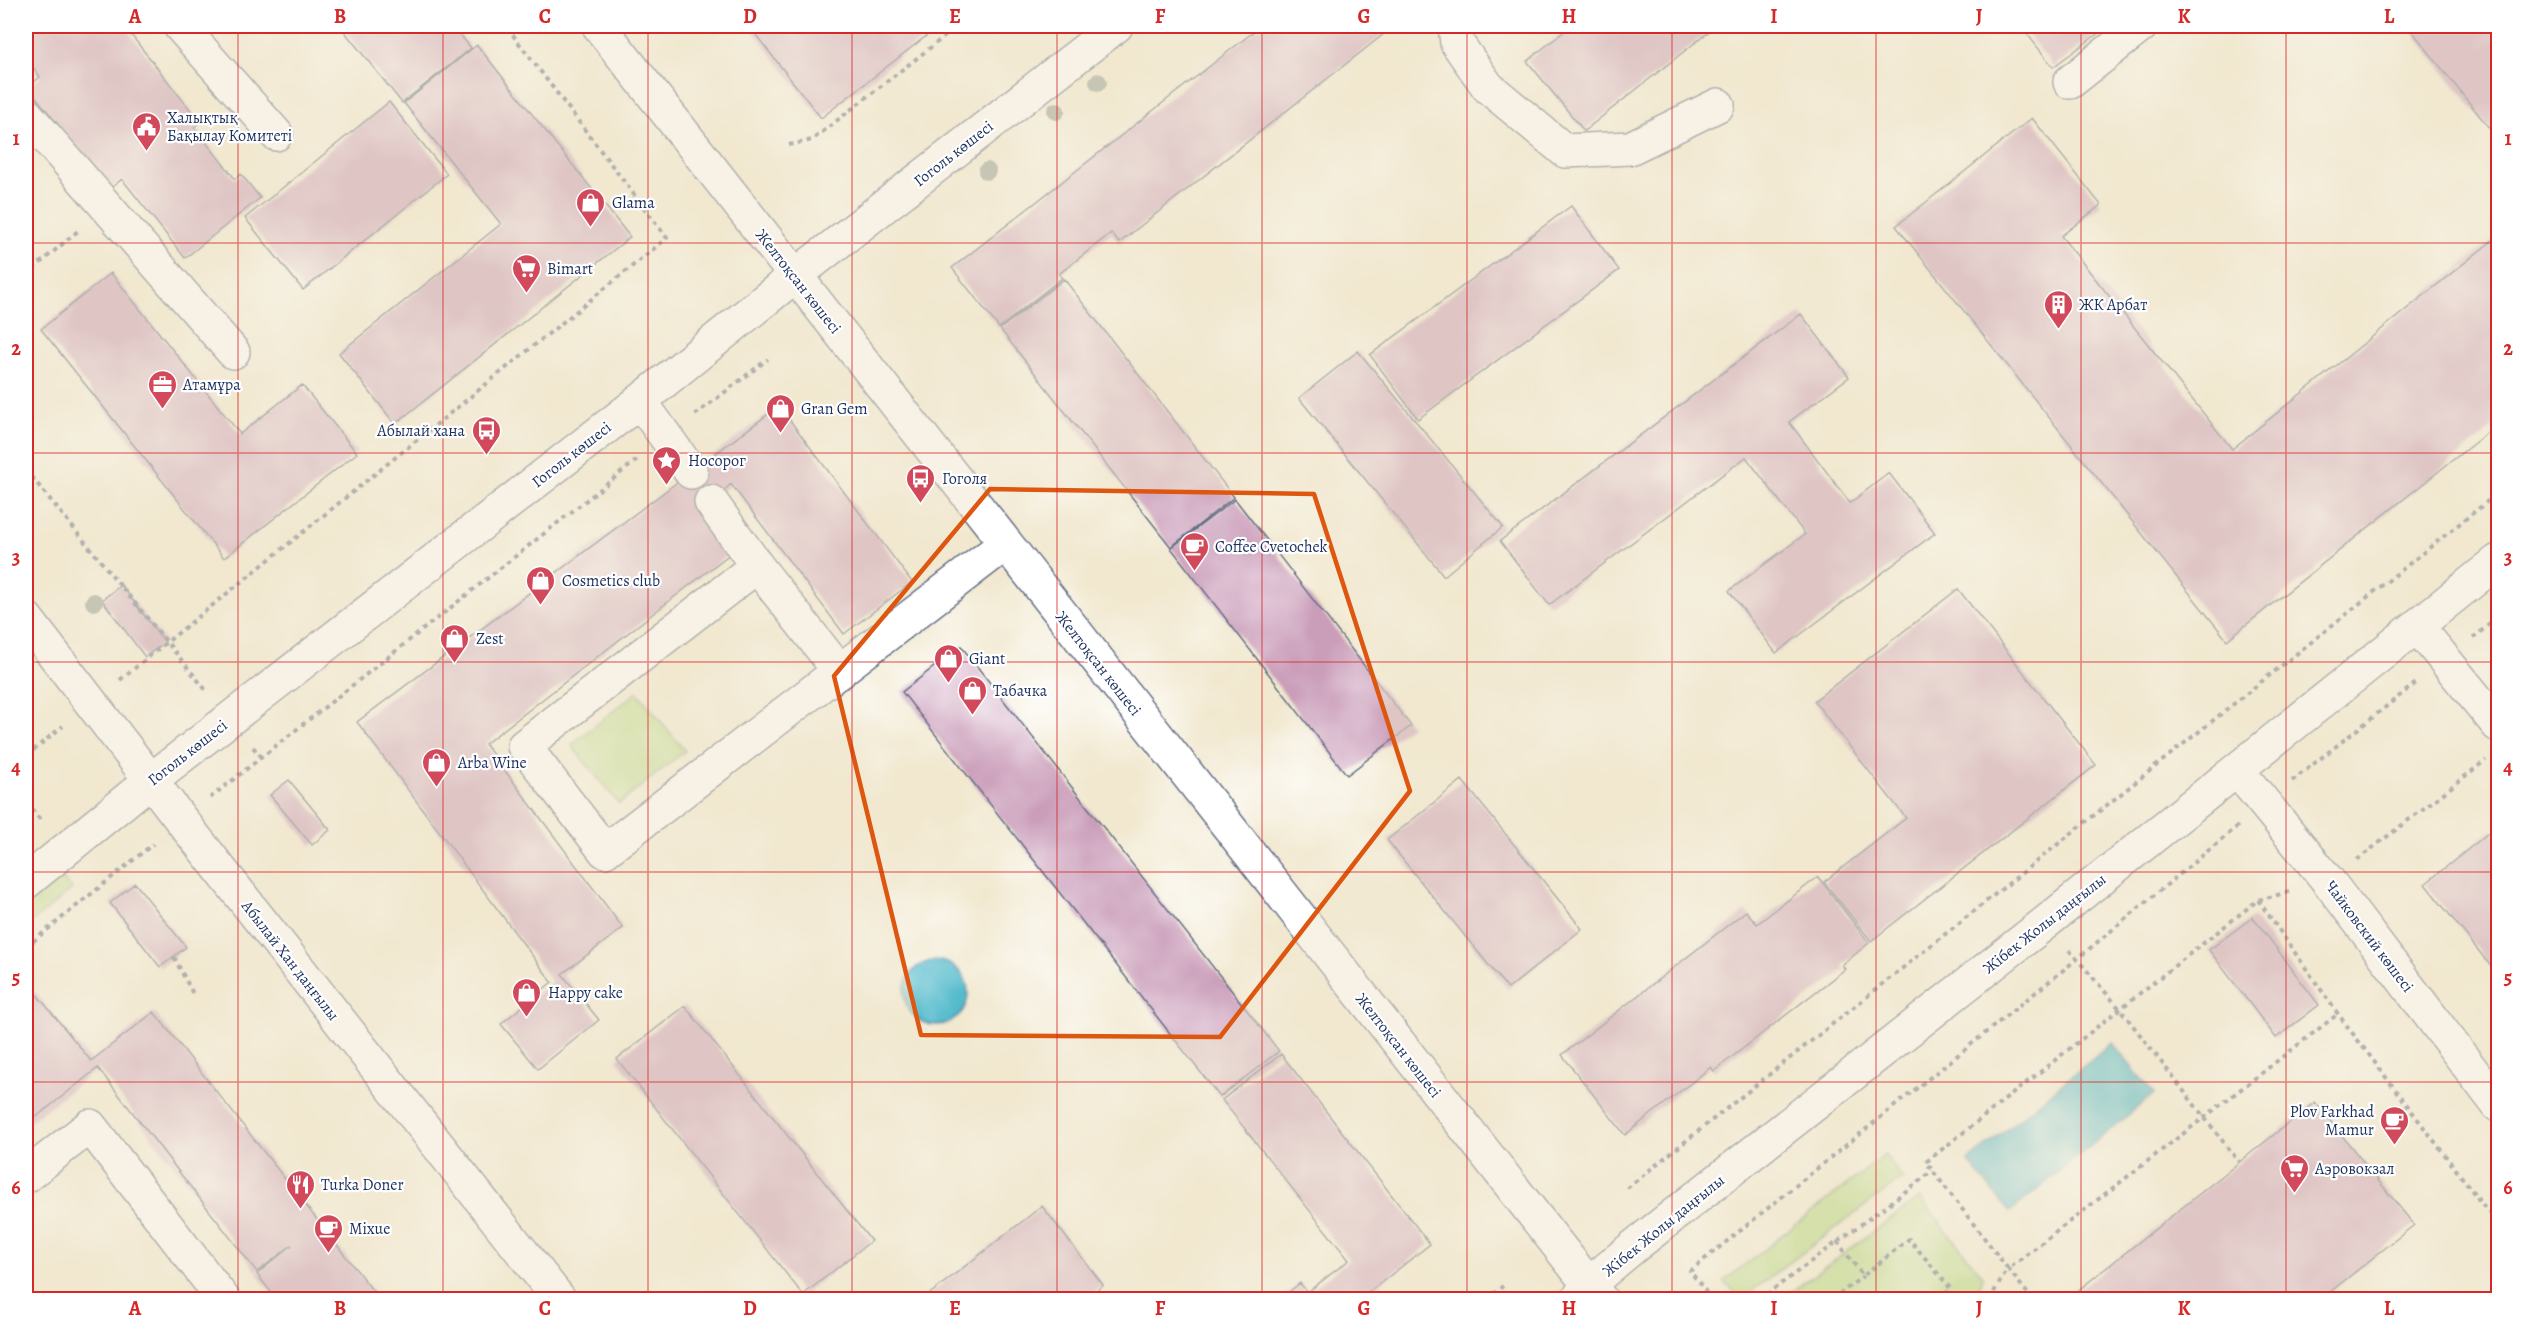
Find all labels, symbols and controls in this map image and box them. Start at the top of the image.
text: A [128,3,142,30]
text: B [334,3,346,30]
text: C [539,3,551,30]
text: D [743,3,757,30]
text: E [949,3,961,30]
text: F [1155,3,1166,30]
text: G [1357,3,1371,30]
text: H [1562,3,1577,30]
text: I [1770,3,1778,30]
text: J [1976,3,1983,30]
text: K [2177,3,2191,30]
text: L [2384,3,2395,30]
place label: Халықтық Бақылау Комитеті [167,107,292,147]
public building icon: Халықтық Бақылау Комитеті [130,110,162,152]
street label: Гоголь көшесі [909,116,998,192]
text: 1 [12,125,20,152]
text: 1 [2504,125,2512,152]
shop icon: Glama [575,186,607,228]
place label: Glama [612,192,655,214]
street label: Желтоқсан көшесі [750,225,846,339]
supermarket icon: Bimart [510,252,542,294]
place label: Bimart [547,258,593,280]
building icon: ЖК Арбат [2042,288,2074,330]
place label: ЖК Арбат [2079,294,2147,316]
text: 2 [11,335,21,362]
text: 2 [2503,335,2513,362]
office icon: Атамұра [146,368,178,410]
place label: Атамұра [182,374,241,396]
shop icon: Gran Gem [764,392,796,434]
place label: Gran Gem [801,398,868,420]
bus stop icon: Абылай хана [470,414,502,456]
street label: Гоголь көшесі [527,417,616,493]
place label: Абылай хана [376,420,466,442]
place icon: Носорог [651,444,683,486]
place label: Носорог [688,450,746,472]
bus stop icon: Гоголя [905,462,937,504]
place label: Гоголя [942,468,988,490]
cafe icon: Coffee Cvetochek [1178,530,1210,572]
place label: Coffee Cvetochek [1215,536,1328,558]
text: 3 [12,544,20,571]
text: 3 [2504,544,2512,571]
shop icon: Cosmetics club [525,564,557,606]
place label: Cosmetics club [562,570,660,592]
street label: Желтоқсан көшесі [1050,607,1146,721]
shop icon: Zest [439,622,471,664]
place label: Zest [476,628,504,650]
shop icon: Giant [932,642,964,684]
place label: Giant [969,648,1005,670]
shop icon: Табачка [956,674,988,716]
place label: Табачка [993,680,1048,702]
street label: Гоголь көшесі [143,715,232,791]
shop icon: Arba Wine [421,746,453,788]
place label: Arba Wine [457,752,527,774]
text: 4 [11,754,21,781]
text: 4 [2503,754,2513,781]
street label: Жібек Жолы даңғылы [1978,869,2111,979]
street label: Чайковский көшесі [2320,876,2419,997]
street label: Абылай Хан даңғылы [236,895,344,1025]
text: 5 [12,964,20,991]
text: 5 [2504,964,2512,991]
shop icon: Happy cake [511,976,543,1018]
place label: Happy cake [548,982,623,1004]
street label: Желтоқсан көшесі [1350,989,1446,1103]
place label: Plov Farkhad Mamur [2290,1101,2374,1141]
cafe icon: Plov Farkhad Mamur [2379,1104,2411,1146]
supermarket icon: Аэровокзал [2278,1152,2310,1194]
place label: Аэровокзал [2314,1158,2394,1180]
restaurant icon: Turka Doner [284,1168,316,1210]
street label: Жібек Жолы даңғылы [1598,1170,1729,1282]
text: 6 [11,1174,21,1201]
place label: Turka Doner [321,1174,404,1196]
text: 6 [2503,1174,2513,1201]
cafe icon: Mixue [312,1212,344,1254]
place label: Mixue [349,1218,390,1240]
text: A [128,1295,142,1322]
text: B [334,1295,346,1322]
text: C [539,1295,551,1322]
text: D [743,1295,757,1322]
text: E [949,1295,961,1322]
text: F [1155,1295,1166,1322]
text: G [1357,1295,1371,1322]
text: H [1562,1295,1577,1322]
text: I [1770,1295,1778,1322]
text: J [1976,1295,1983,1322]
text: K [2177,1295,2191,1322]
text: L [2384,1295,2395,1322]

